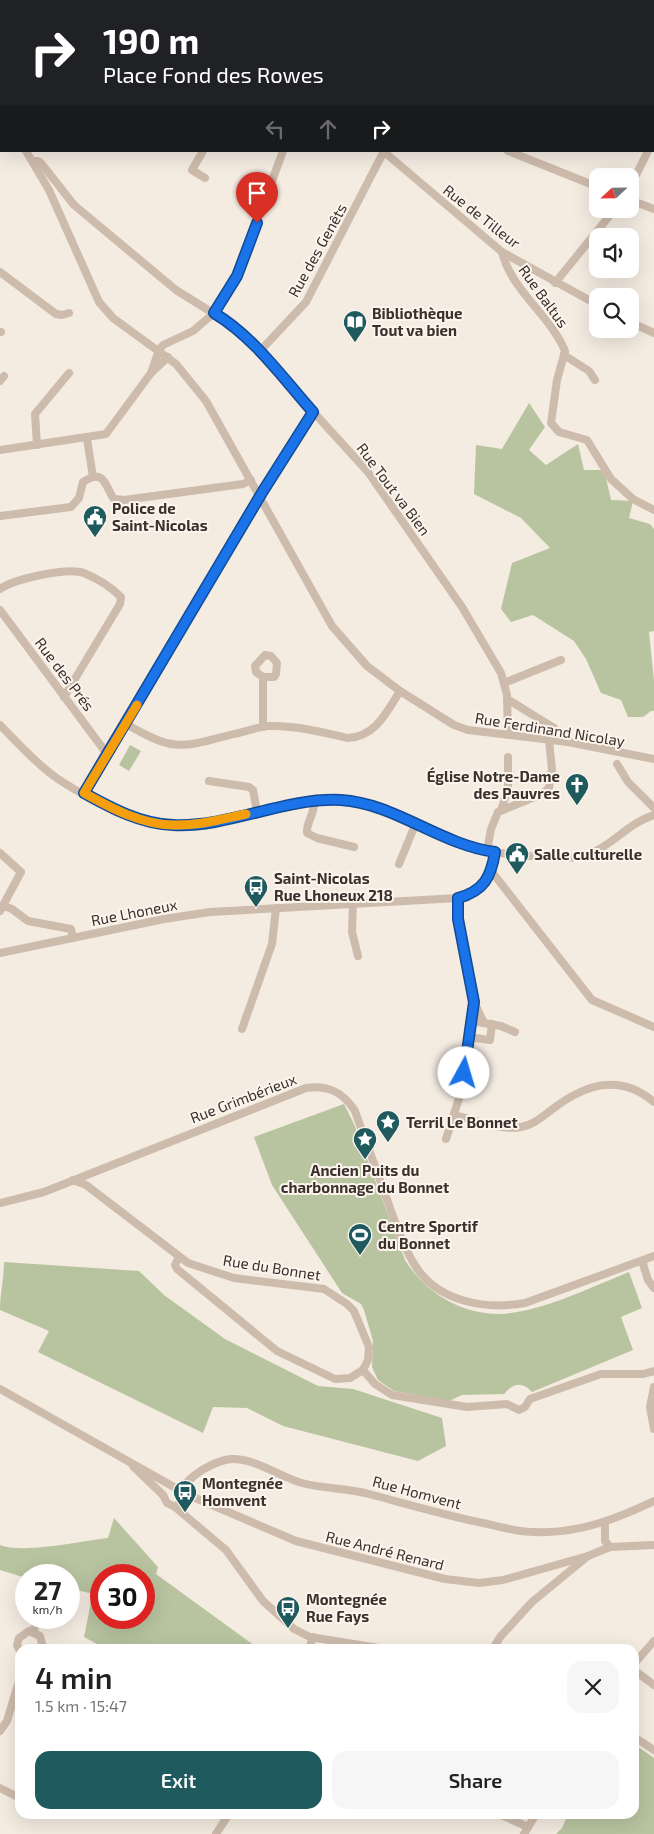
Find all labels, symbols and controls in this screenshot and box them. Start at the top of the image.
text: 190 m [103,19,199,61]
icon: right [20,20,85,85]
text: Place Fond des Rowes [103,61,324,87]
icon: left [261,115,289,143]
icon: ahead [314,115,342,143]
icon: right [367,115,395,143]
north arrow [589,168,639,218]
map controls [589,168,639,338]
pin [236,172,278,223]
icon: arrive [243,179,271,207]
street label: Rue de Tilleur [440,180,524,252]
street label: Rue des Genêts [284,200,350,300]
button: sound [589,228,639,278]
street label: Rue Baltus [515,261,573,331]
button: search [589,288,639,338]
place label: Bibliothèque Tout va bien [372,304,462,339]
library icon: Bibliothèque Tout va bien [342,309,368,343]
street label: Rue Tout va Bien [353,439,435,539]
place label: Police de Saint-Nicolas [112,499,208,534]
public building icon: Police de Saint-Nicolas [82,504,108,538]
street label: Rue des Prés [32,634,98,714]
street label: Rue Ferdinand Nicolay [474,708,626,750]
place label: Église Notre-Dame des Pauvres [427,766,560,802]
church icon: Église Notre-Dame des Pauvres [564,772,590,806]
public building icon: Salle culturelle [504,841,530,875]
place label: Salle culturelle [534,845,642,863]
place label: Saint-Nicolas Rue Lhoneux 218 [274,869,393,904]
bus stop icon: Saint-Nicolas Rue Lhoneux 218 [243,874,269,908]
street label: Rue Lhoneux [89,895,179,929]
position arrow [437,1046,489,1098]
street label: Rue Grimbérieux [187,1069,299,1127]
place icon: Terril Le Bonnet [375,1109,401,1143]
place label: Terril Le Bonnet [406,1113,518,1131]
place icon: Ancien Puits du charbonnage du Bonnet [352,1126,378,1160]
place label: Ancien Puits du charbonnage du Bonnet [281,1161,449,1196]
place label: Centre Sportif du Bonnet [378,1217,479,1252]
sports icon: Centre Sportif du Bonnet [347,1222,373,1256]
street label: Rue du Bonnet [222,1250,322,1284]
street label: Rue Homvent [371,1471,464,1513]
place label: Montegnée Homvent [202,1474,283,1509]
bus stop icon: Montegnée Homvent [172,1479,198,1513]
street label: Rue André Renard [324,1527,446,1573]
speed limit sign: 30 [90,1564,155,1629]
text: 27 [34,1575,61,1605]
place label: Montegnée Rue Fays [306,1590,387,1626]
bus stop icon: Montegnée Rue Fays [275,1595,301,1629]
text: km/h [33,1602,62,1616]
text: 4 min [35,1659,113,1695]
button: close [567,1661,619,1713]
text: 1.5 km · 15:47 [35,1696,127,1715]
button: Exit [35,1751,322,1809]
button: Share [332,1751,619,1809]

